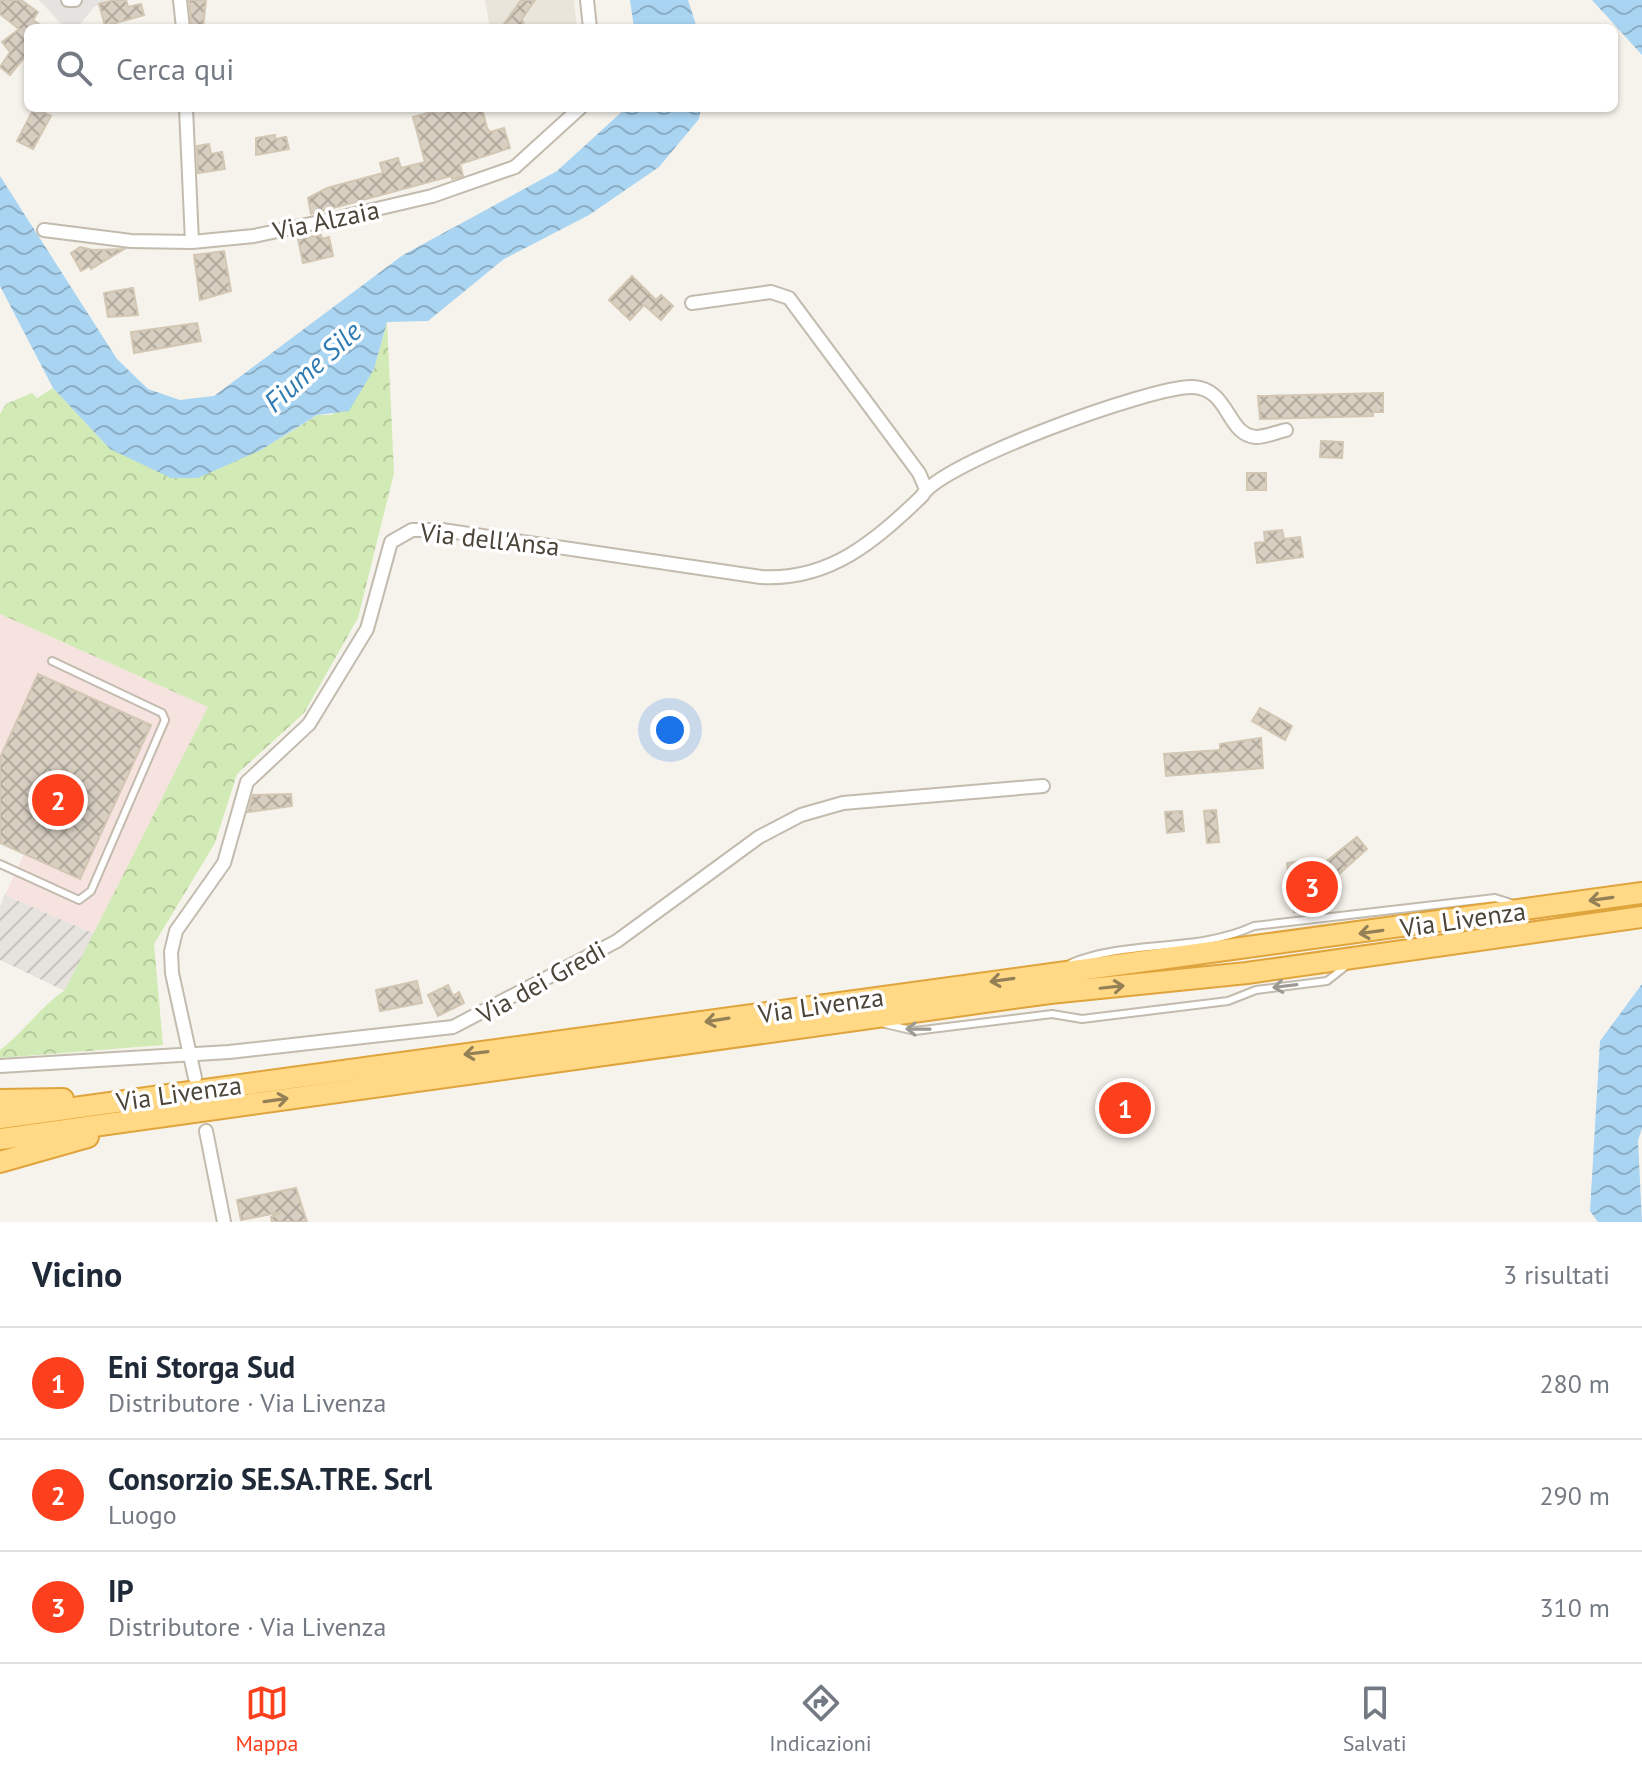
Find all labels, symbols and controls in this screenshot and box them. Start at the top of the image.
search box [24,24,1618,112]
icon: search [52,46,96,90]
text: Cerca qui [116,49,234,88]
street label: Via Alzaia [269,193,382,248]
water label: Fiume Sile [255,312,369,420]
street label: Via dell'Ansa [418,515,561,563]
your location [650,710,690,750]
pin: 2 [32,770,84,830]
pin: 3 [1286,857,1338,917]
one-way arrow [1588,892,1614,907]
street label: Via Livenza [1397,894,1528,944]
one-way arrow [1358,925,1385,940]
street label: Via dei Gredi [470,933,611,1031]
one-way arrow [990,973,1015,988]
one-way arrow [1098,979,1125,994]
one-way arrow [1273,979,1298,994]
street label: Via Livenza [755,980,886,1030]
one-way arrow [705,1013,730,1028]
one-way arrow [905,1021,932,1037]
one-way arrow [464,1046,489,1061]
street label: Via Livenza [113,1068,244,1118]
pin: 1 [1099,1078,1151,1138]
one-way arrow [263,1092,288,1107]
text: Vicino [32,1252,122,1296]
text: 3 risultati [1503,1258,1610,1291]
text: Eni Storga Sud [108,1347,295,1386]
text: 1 [51,1367,65,1400]
text: 280 m [1539,1367,1610,1400]
text: Distributore · Via Livenza [108,1386,386,1419]
text: Consorzio SE.SA.TRE. Scrl [108,1459,432,1498]
text: 2 [51,1479,65,1512]
text: 290 m [1539,1479,1610,1512]
text: Luogo [108,1498,177,1531]
text: IP [108,1571,134,1610]
text: 3 [51,1591,65,1624]
text: 310 m [1539,1591,1610,1624]
text: Distributore · Via Livenza [108,1610,386,1643]
tab: Mappa [235,1681,298,1757]
tab: Indicazioni [769,1681,872,1757]
tab: Salvati [1343,1681,1407,1757]

